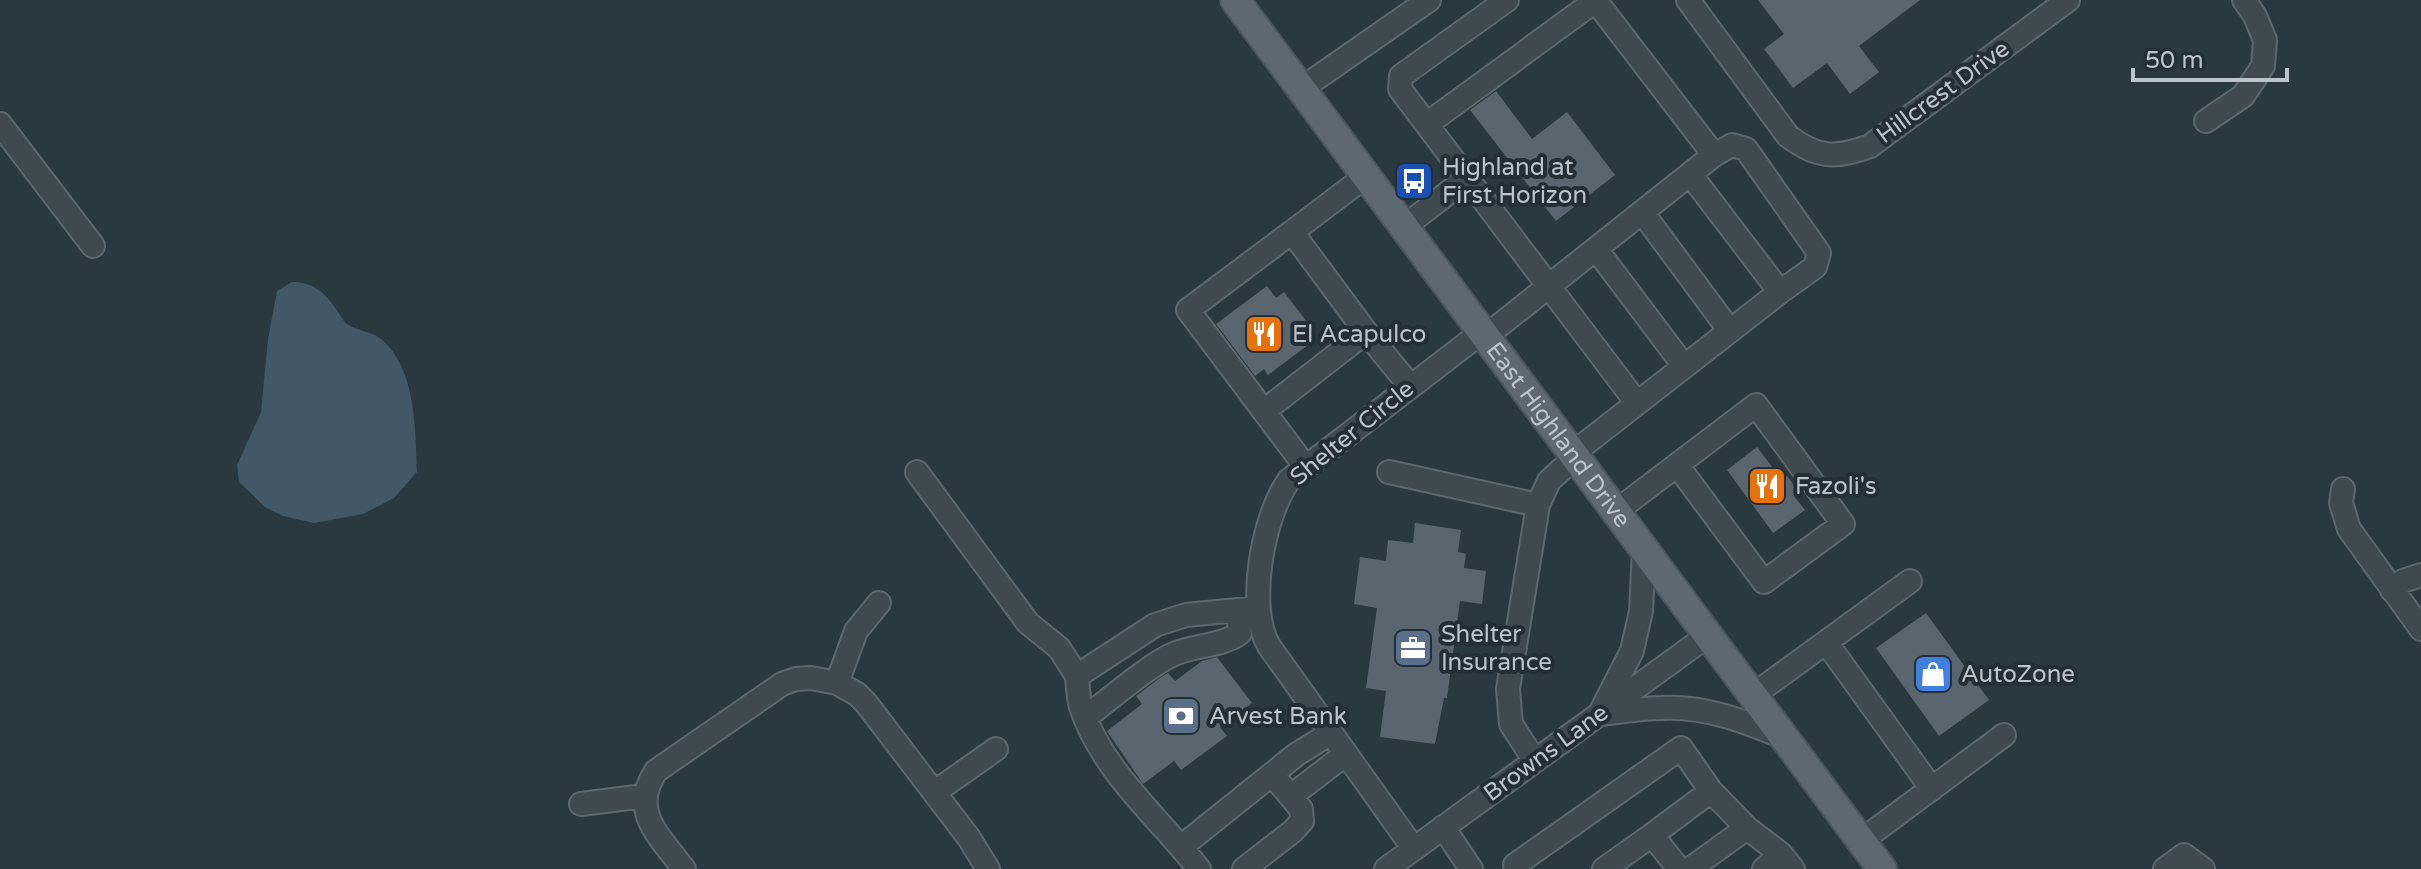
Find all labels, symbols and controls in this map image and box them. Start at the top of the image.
scale bar [2133,32,2287,82]
street label: Hillcrest Drive [1871,34,2015,150]
text: 50 m [2145,46,2203,75]
place label: Highland at First Horizon [1442,153,1587,210]
bus stop icon: Highland at First Horizon [1393,160,1435,202]
restaurant icon: El Acapulco [1243,313,1285,355]
place label: El Acapulco [1292,320,1426,349]
street label: East Highland Drive [1480,336,1637,533]
street label: Shelter Circle [1284,374,1420,492]
restaurant icon: Fazoli's [1746,465,1788,507]
place label: Fazoli's [1795,472,1877,501]
place label: Shelter Insurance [1441,620,1552,677]
office icon: Shelter Insurance [1392,627,1434,669]
shop icon: AutoZone [1912,653,1954,695]
place label: AutoZone [1961,660,2075,689]
bank icon: Arvest Bank [1160,695,1202,737]
street label: Browns Lane [1478,698,1614,808]
place label: Arvest Bank [1209,702,1347,731]

